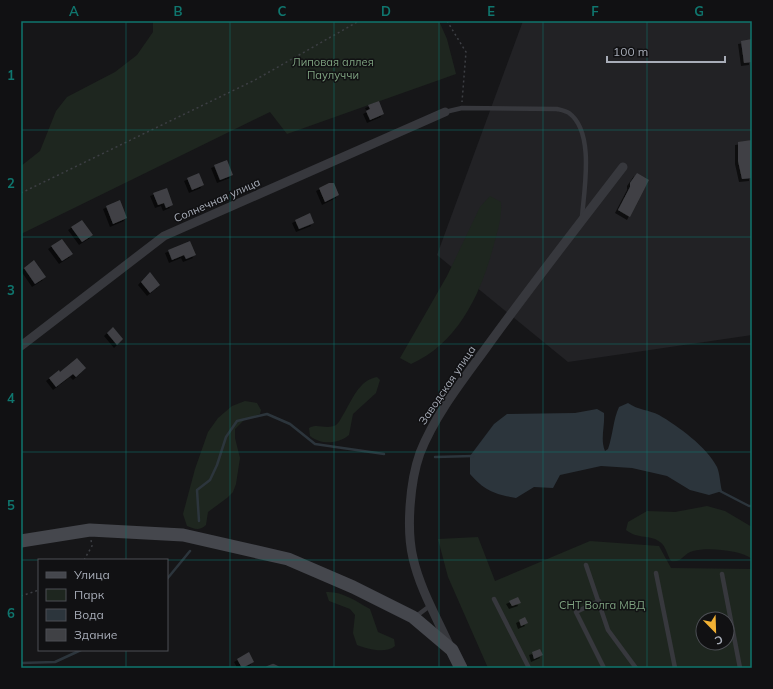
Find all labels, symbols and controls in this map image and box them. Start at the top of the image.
text: A [69,3,79,19]
text: B [174,3,183,19]
text: C [278,3,287,19]
text: D [381,3,391,19]
text: E [487,3,495,19]
text: F [591,3,599,19]
text: G [694,3,704,19]
scale bar [607,38,725,64]
text: 100 m [613,44,648,59]
park label: Липовая аллея Паулуччи [292,55,374,82]
text: 1 [7,67,15,83]
text: 2 [7,175,15,191]
street label: Солнечная улица [172,175,262,225]
text: 3 [7,282,15,298]
street label: Заводская улица [415,343,479,427]
text: 4 [7,390,15,406]
text: 5 [7,497,15,513]
legend [38,559,168,651]
text: Улица [73,567,110,582]
text: Парк [74,587,105,602]
park label: СНТ Волга МВД [559,598,645,612]
text: 6 [7,605,15,621]
text: Вода [74,607,104,622]
north arrow [695,611,735,651]
text: Здание [74,627,118,642]
text: С [712,632,725,648]

